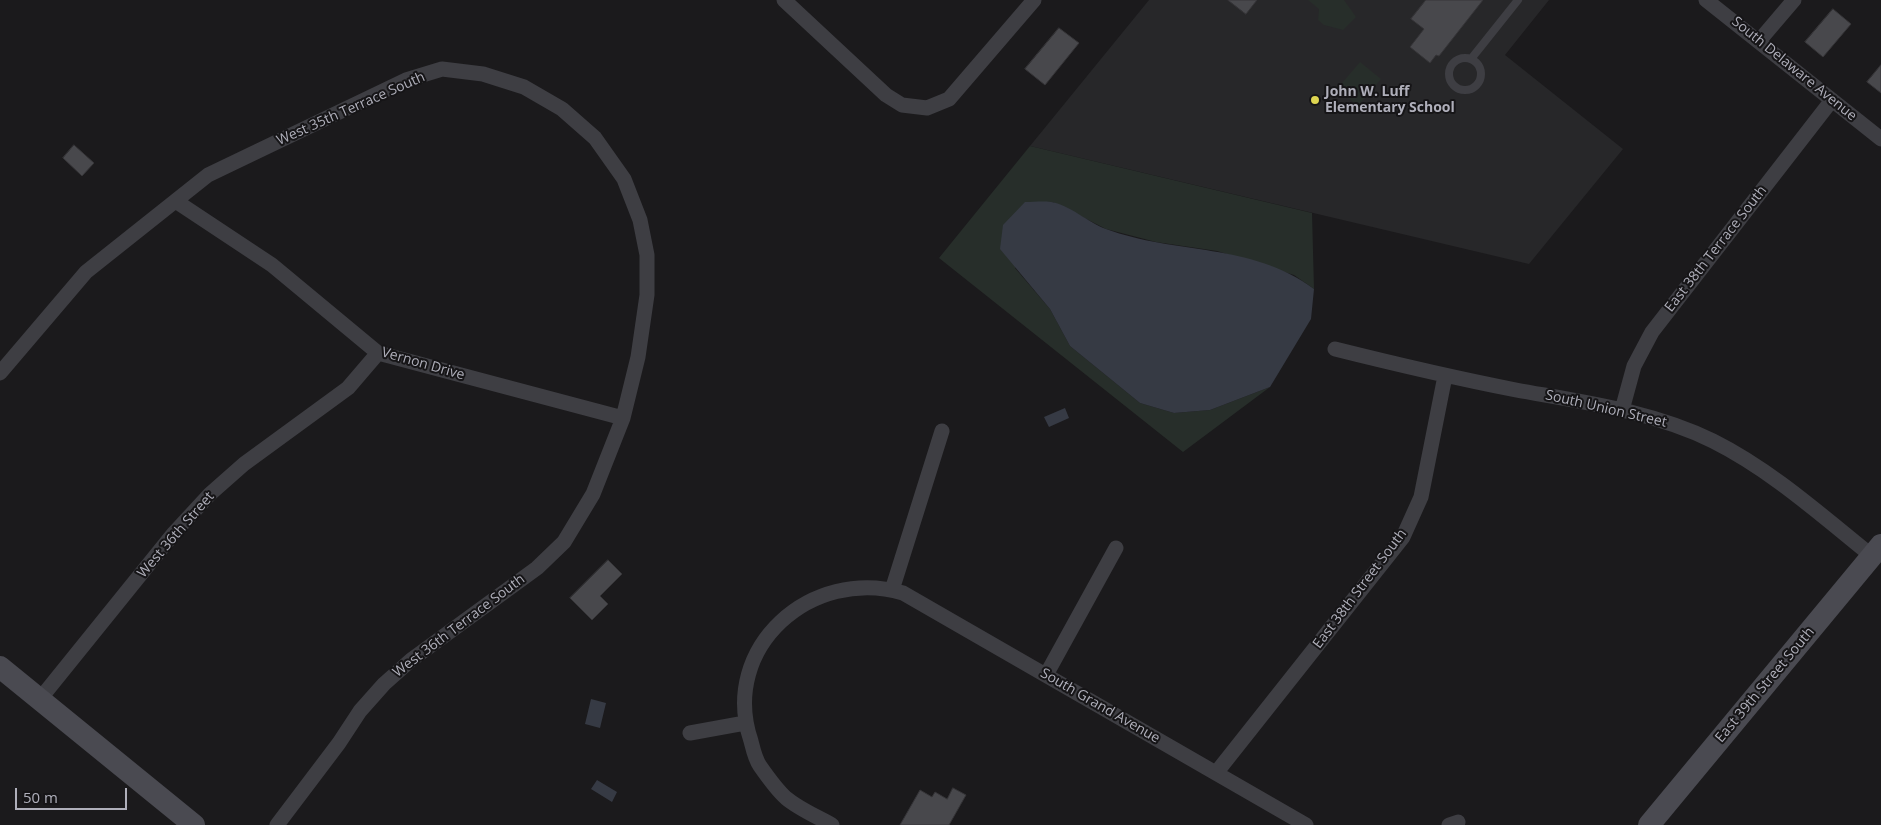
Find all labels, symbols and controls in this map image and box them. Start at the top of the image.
street label: South Delaware Avenue [1728,13,1860,125]
street label: West 35th Terrace South [274,69,428,149]
place label: John W. Luff Elementary School [1325,84,1455,116]
marker: John W. Luff Elementary School [1309,94,1321,106]
street label: East 38th Terrace South [1662,183,1770,315]
street label: Vernon Drive [380,344,466,384]
street label: South Union Street [1544,387,1668,431]
street label: West 36th Street [134,489,218,581]
street label: East 38th Street South [1310,526,1410,652]
street label: West 36th Terrace South [390,571,528,681]
street label: East 39th Street South [1712,624,1818,746]
street label: South Grand Avenue [1037,665,1163,747]
scale bar [18,778,130,810]
text: 50 m [23,787,58,807]

